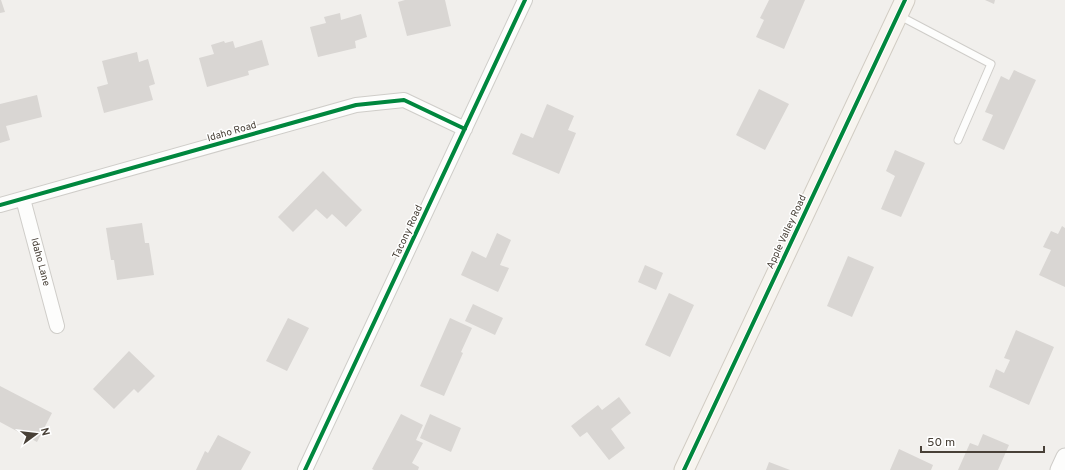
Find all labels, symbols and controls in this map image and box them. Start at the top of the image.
street label: Idaho Road [206,119,258,145]
street label: Apple Valley Road [764,193,810,271]
street label: Tacony Road [390,203,426,261]
street label: Idaho Lane [27,236,53,288]
north arrow [16,414,56,454]
text: N [37,426,52,437]
scale bar [921,428,1044,454]
text: 50 m [927,435,955,451]

